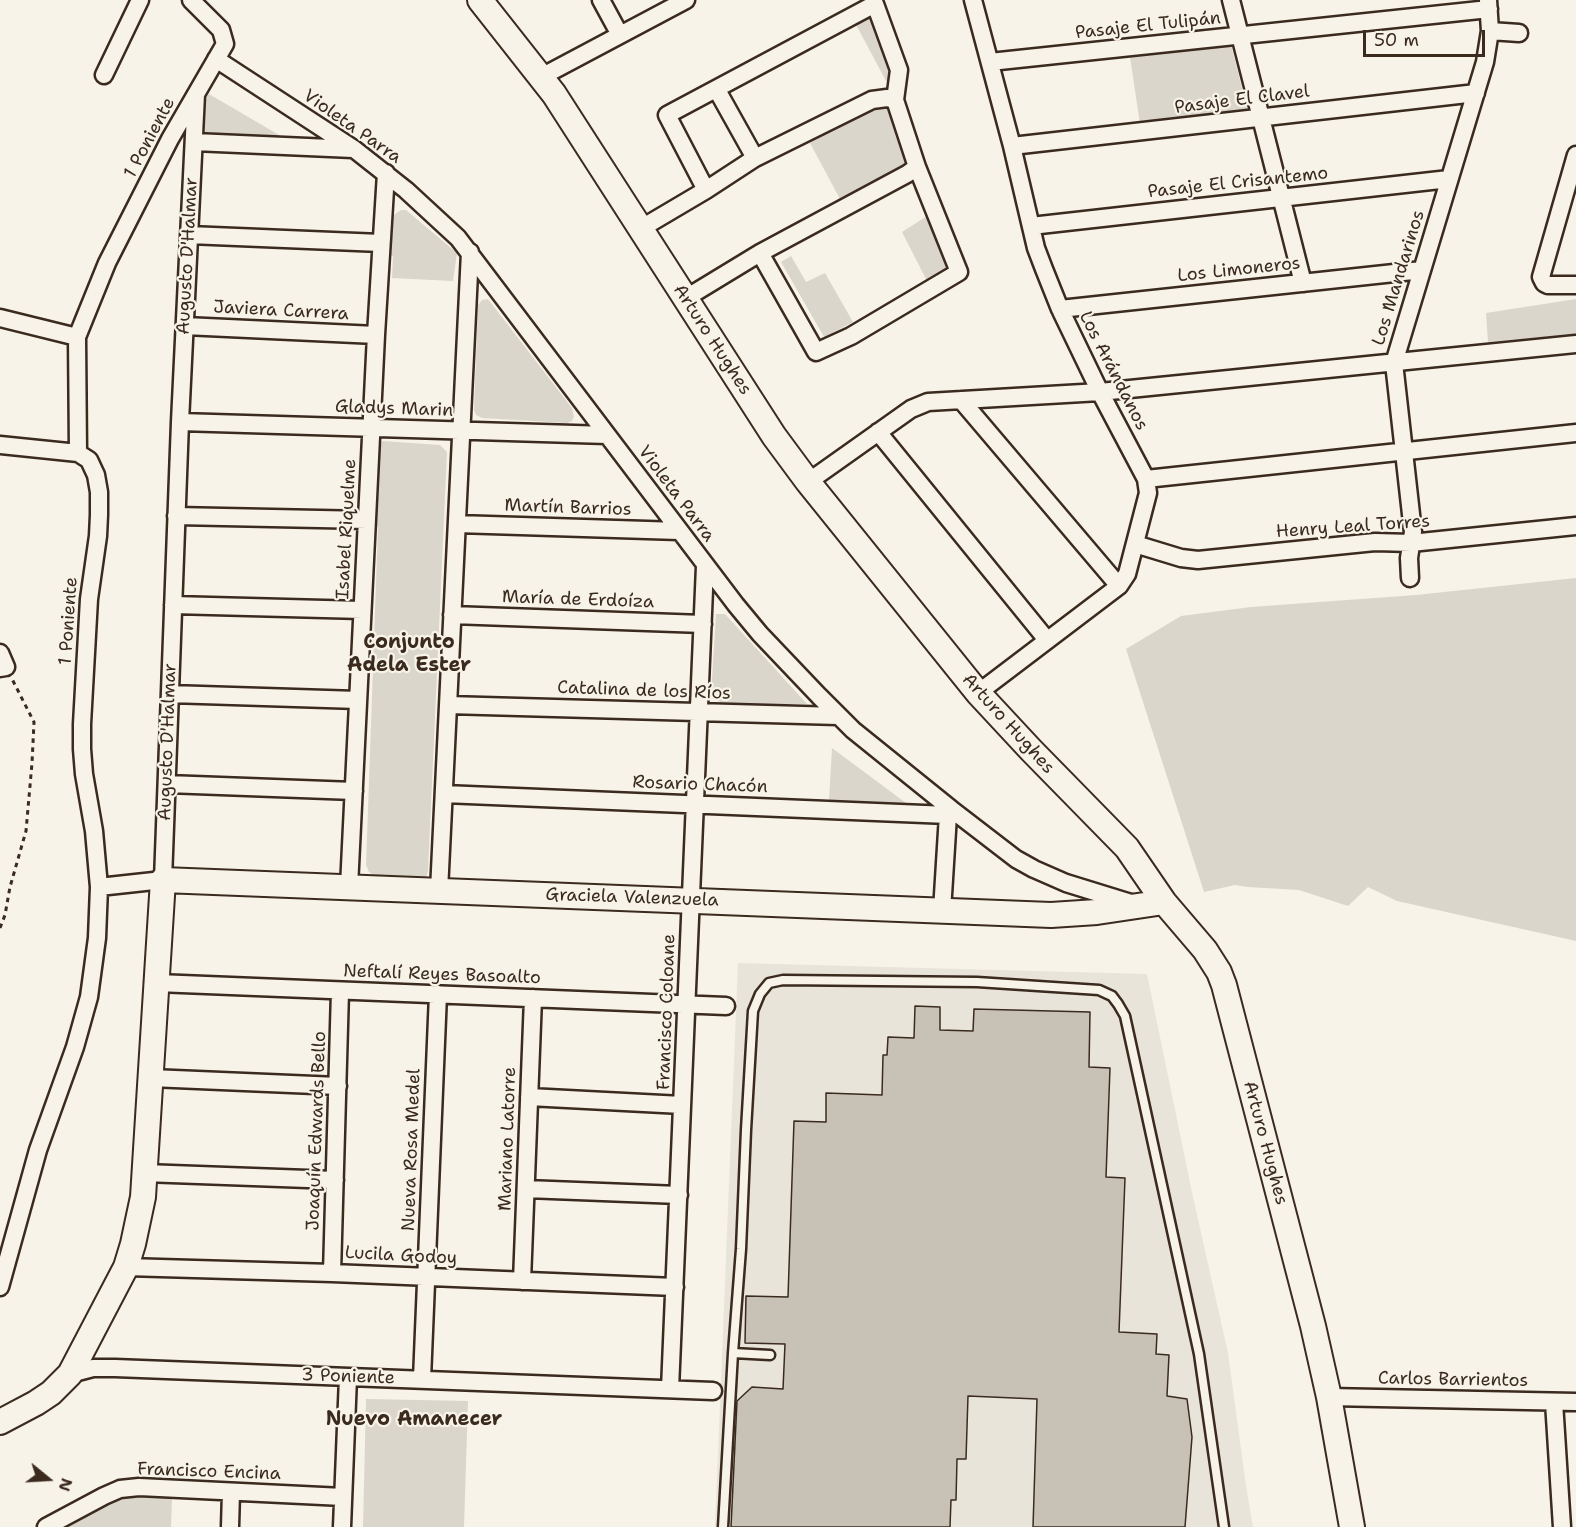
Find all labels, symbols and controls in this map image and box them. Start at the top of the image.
street label: Pasaje El Tulipán [1074,8,1222,44]
scale bar [1366,18,1488,56]
text: 50 m [1374,28,1419,52]
street label: Pasaje El Clavel [1173,81,1311,119]
street label: Violeta Parra [299,85,405,169]
street label: 1 Poniente [120,94,180,182]
street label: Pasaje El Crisantemo [1147,163,1329,203]
street label: Augusto D'Halmar [173,177,203,335]
street label: Los Mandarinos [1368,208,1430,348]
street label: Los Limoneros [1176,253,1302,287]
street label: Arturo Hughes [668,281,756,399]
street label: Javiera Carrera [213,297,349,325]
street label: Los Arándanos [1074,308,1152,434]
street label: Gladys Marin [335,396,453,422]
street label: Violeta Parra [633,442,719,546]
street label: Isabel Riquelme [333,458,361,600]
street label: Martín Barrios [504,495,632,521]
street label: Henry Leal Torres [1275,511,1431,543]
street label: 1 Poniente [55,576,83,666]
street label: María de Erdoíza [502,587,654,613]
district label: Conjunto Adela Ester [347,631,471,678]
street label: Augusto D'Halmar [154,663,182,821]
street label: Arturo Hughes [957,669,1059,779]
street label: Catalina de los Ríos [557,677,731,705]
street label: Rosario Chacón [632,772,768,798]
street label: Graciela Valenzuela [545,884,719,912]
street label: Francisco Coloane [653,934,681,1090]
street label: Neftalí Reyes Basoalto [343,961,541,989]
street label: Joaquín Edwards Bello [303,1031,331,1231]
street label: Mariano Latorre [495,1067,521,1211]
street label: Nueva Rosa Medel [398,1068,426,1232]
street label: Arturo Hughes [1238,1079,1292,1207]
street label: Lucila Godoy [344,1242,458,1270]
street label: 3 Poniente [301,1365,395,1389]
street label: Carlos Barrientos [1378,1368,1528,1392]
district label: Nuevo Amanecer [326,1408,502,1432]
north arrow [18,1449,78,1509]
street label: Francisco Encina [137,1459,281,1485]
text: N [54,1475,78,1494]

